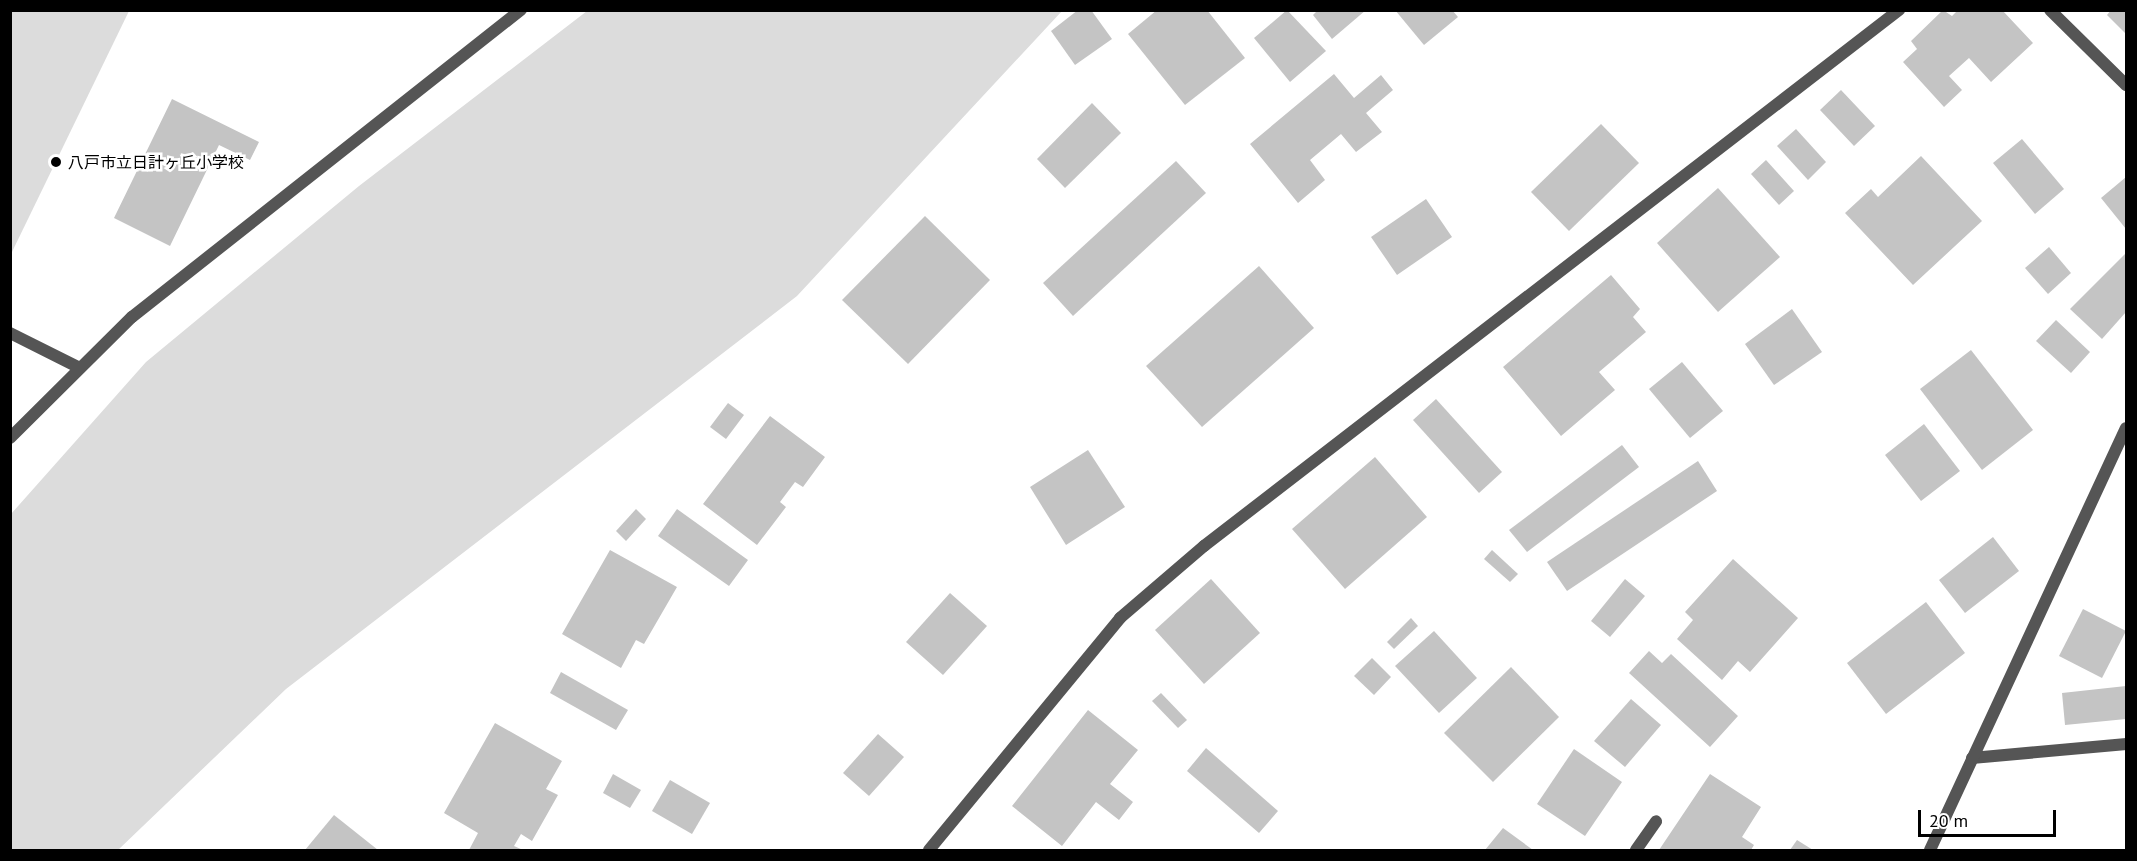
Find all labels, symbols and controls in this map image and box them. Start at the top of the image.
place label: 八戸市立日計ヶ丘小学校 [68,152,244,172]
marker: 八戸市立日計ヶ丘小学校 [49,155,63,169]
scale bar [1921,798,2059,836]
text: 20 m [1929,809,1968,832]

